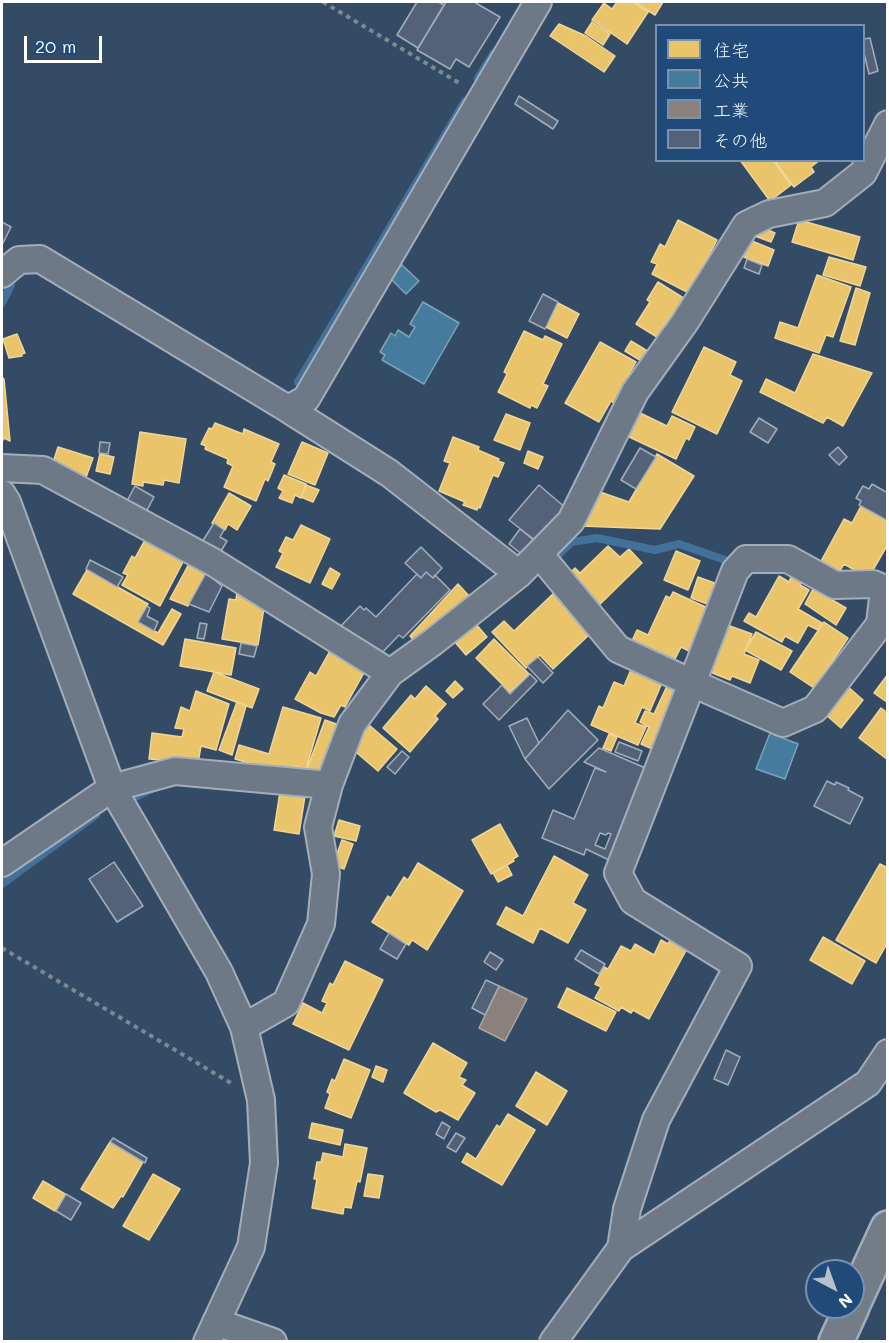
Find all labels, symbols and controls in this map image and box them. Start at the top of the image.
scale bar [27,24,105,62]
legend [655,24,865,162]
text: 20 m [35,34,76,58]
text: 住宅 [713,38,749,62]
text: 公共 [713,68,749,92]
text: 工業 [713,98,749,122]
text: その他 [713,128,767,152]
north arrow [805,1259,865,1319]
text: N [834,1290,857,1313]

